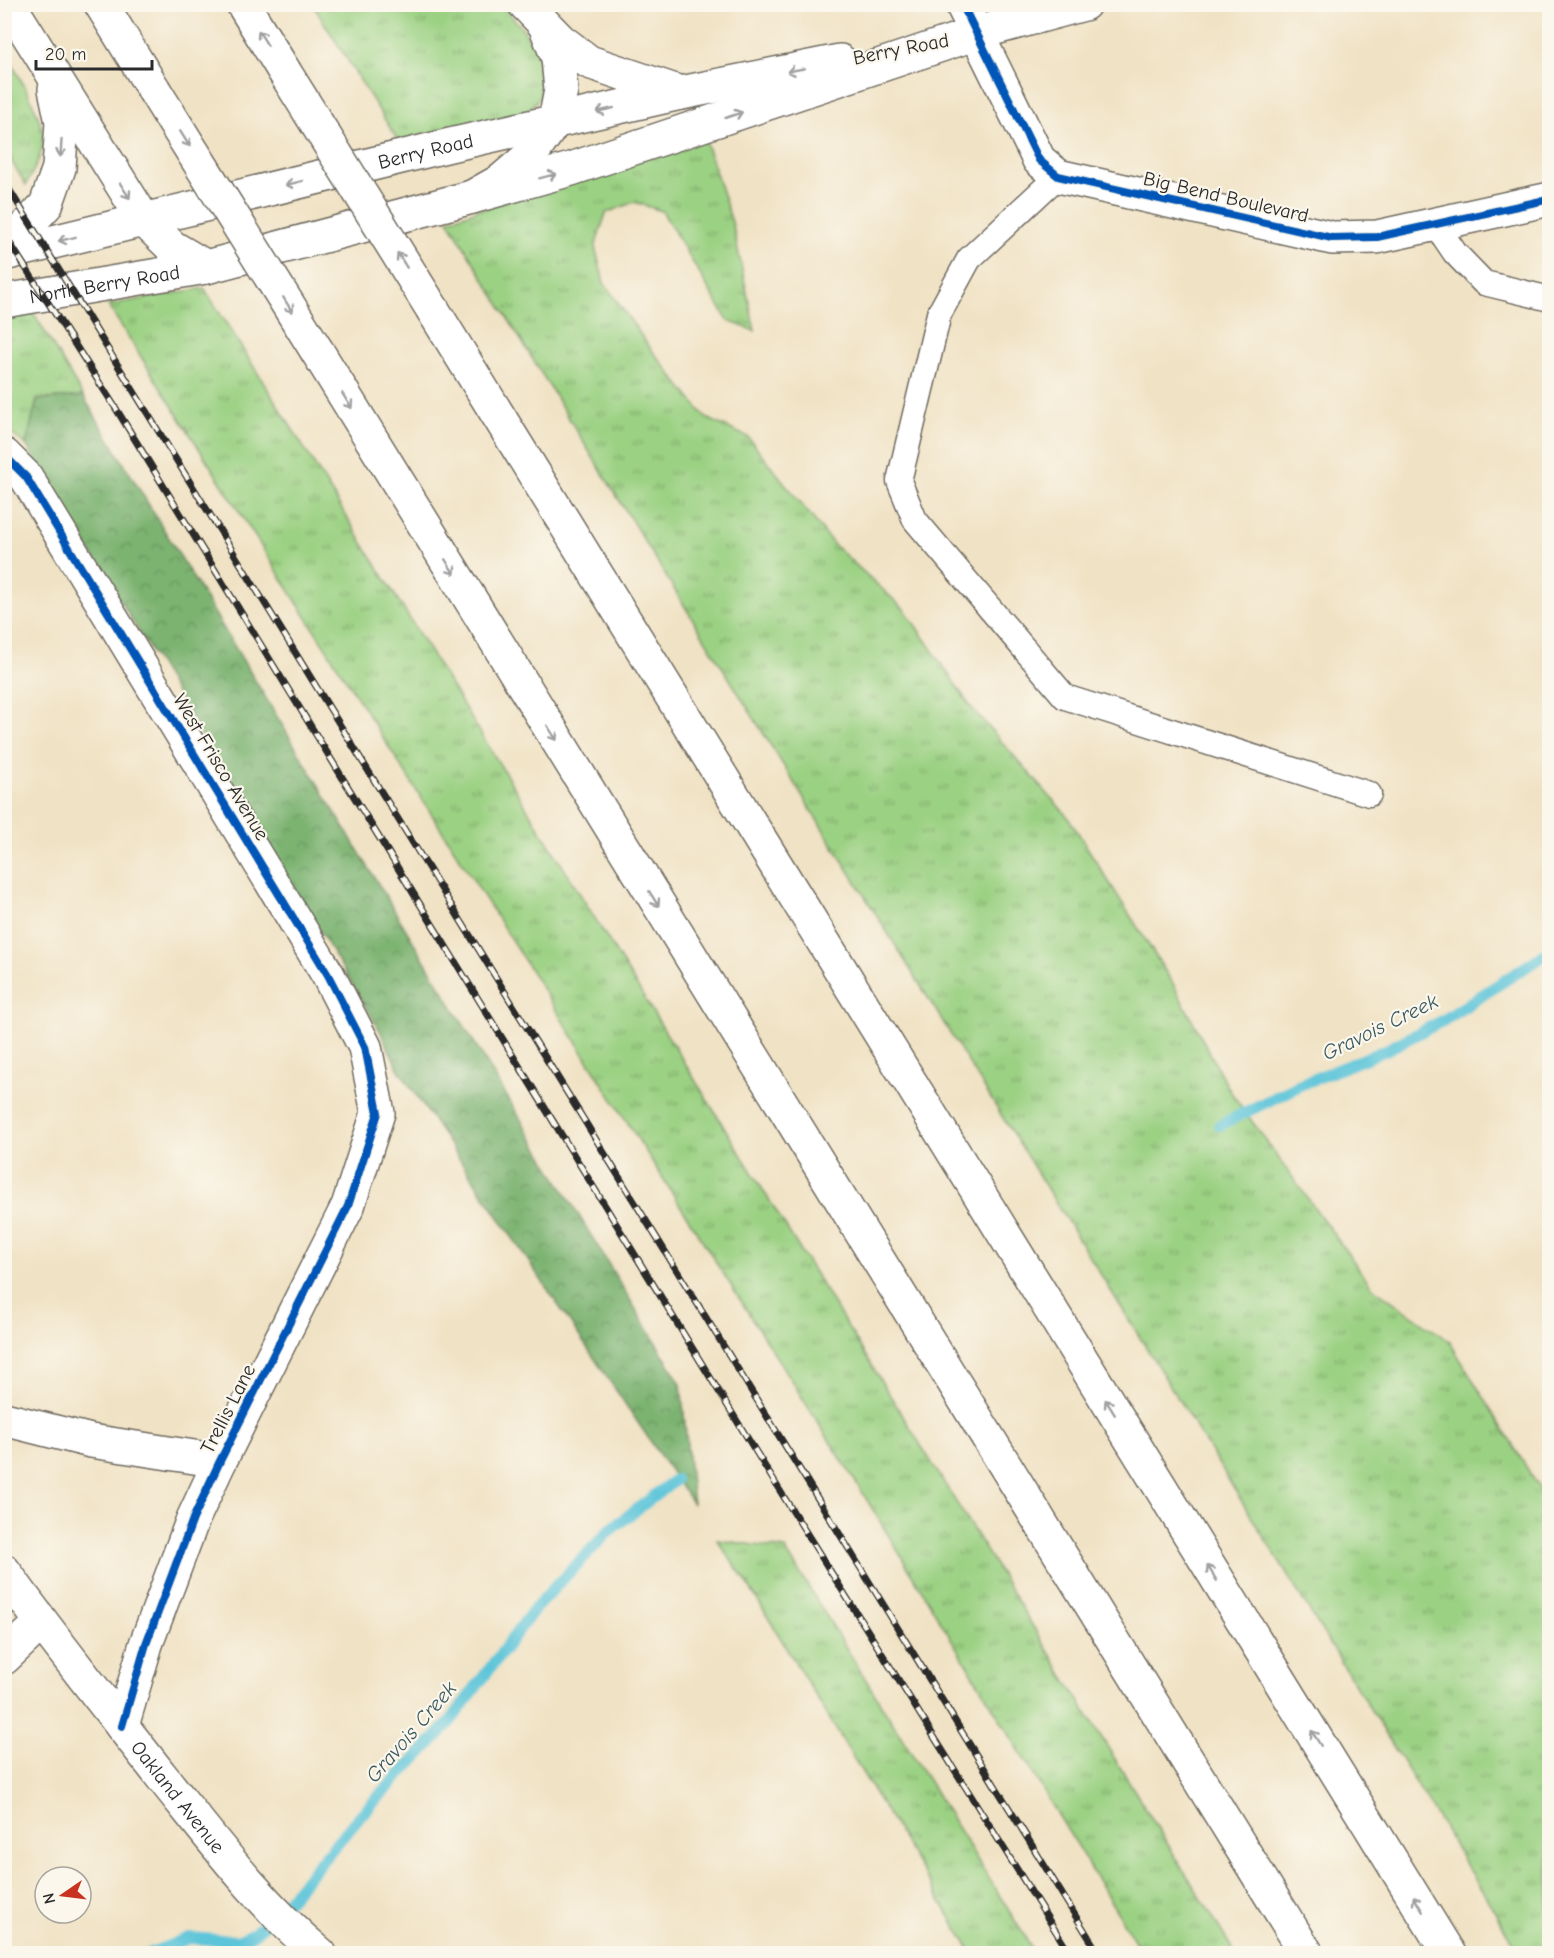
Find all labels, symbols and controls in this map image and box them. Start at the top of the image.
street label: Berry Road [851,28,951,70]
one-way arrow [257,30,269,47]
scale bar [36,33,152,71]
text: 20 m [45,44,86,65]
one-way arrow [786,65,806,76]
one-way arrow [596,105,615,117]
one-way arrow [724,109,743,120]
street label: Berry Road [376,129,475,174]
one-way arrow [179,130,191,147]
one-way arrow [55,137,66,157]
street label: Big Bend Boulevard [1141,167,1311,227]
one-way arrow [539,169,558,181]
one-way arrow [285,177,304,189]
one-way arrow [119,182,131,199]
one-way arrow [58,233,77,245]
one-way arrow [396,252,409,269]
street label: North Berry Road [28,260,181,308]
one-way arrow [282,296,294,313]
one-way arrow [342,392,354,409]
one-way arrow [444,558,456,575]
street label: West Frisco Avenue [168,690,274,844]
one-way arrow [546,724,558,741]
one-way arrow [649,890,661,907]
water label: Gravois Creek [1318,988,1443,1065]
street label: Trellis Lane [196,1360,260,1458]
one-way arrow [1103,1399,1115,1416]
one-way arrow [1206,1565,1218,1582]
water label: Gravois Creek [361,1676,462,1787]
one-way arrow [1309,1730,1321,1747]
street label: Oakland Avenue [126,1736,230,1858]
north arrow [33,1865,93,1925]
text: N [39,1891,59,1906]
one-way arrow [1412,1896,1424,1913]

